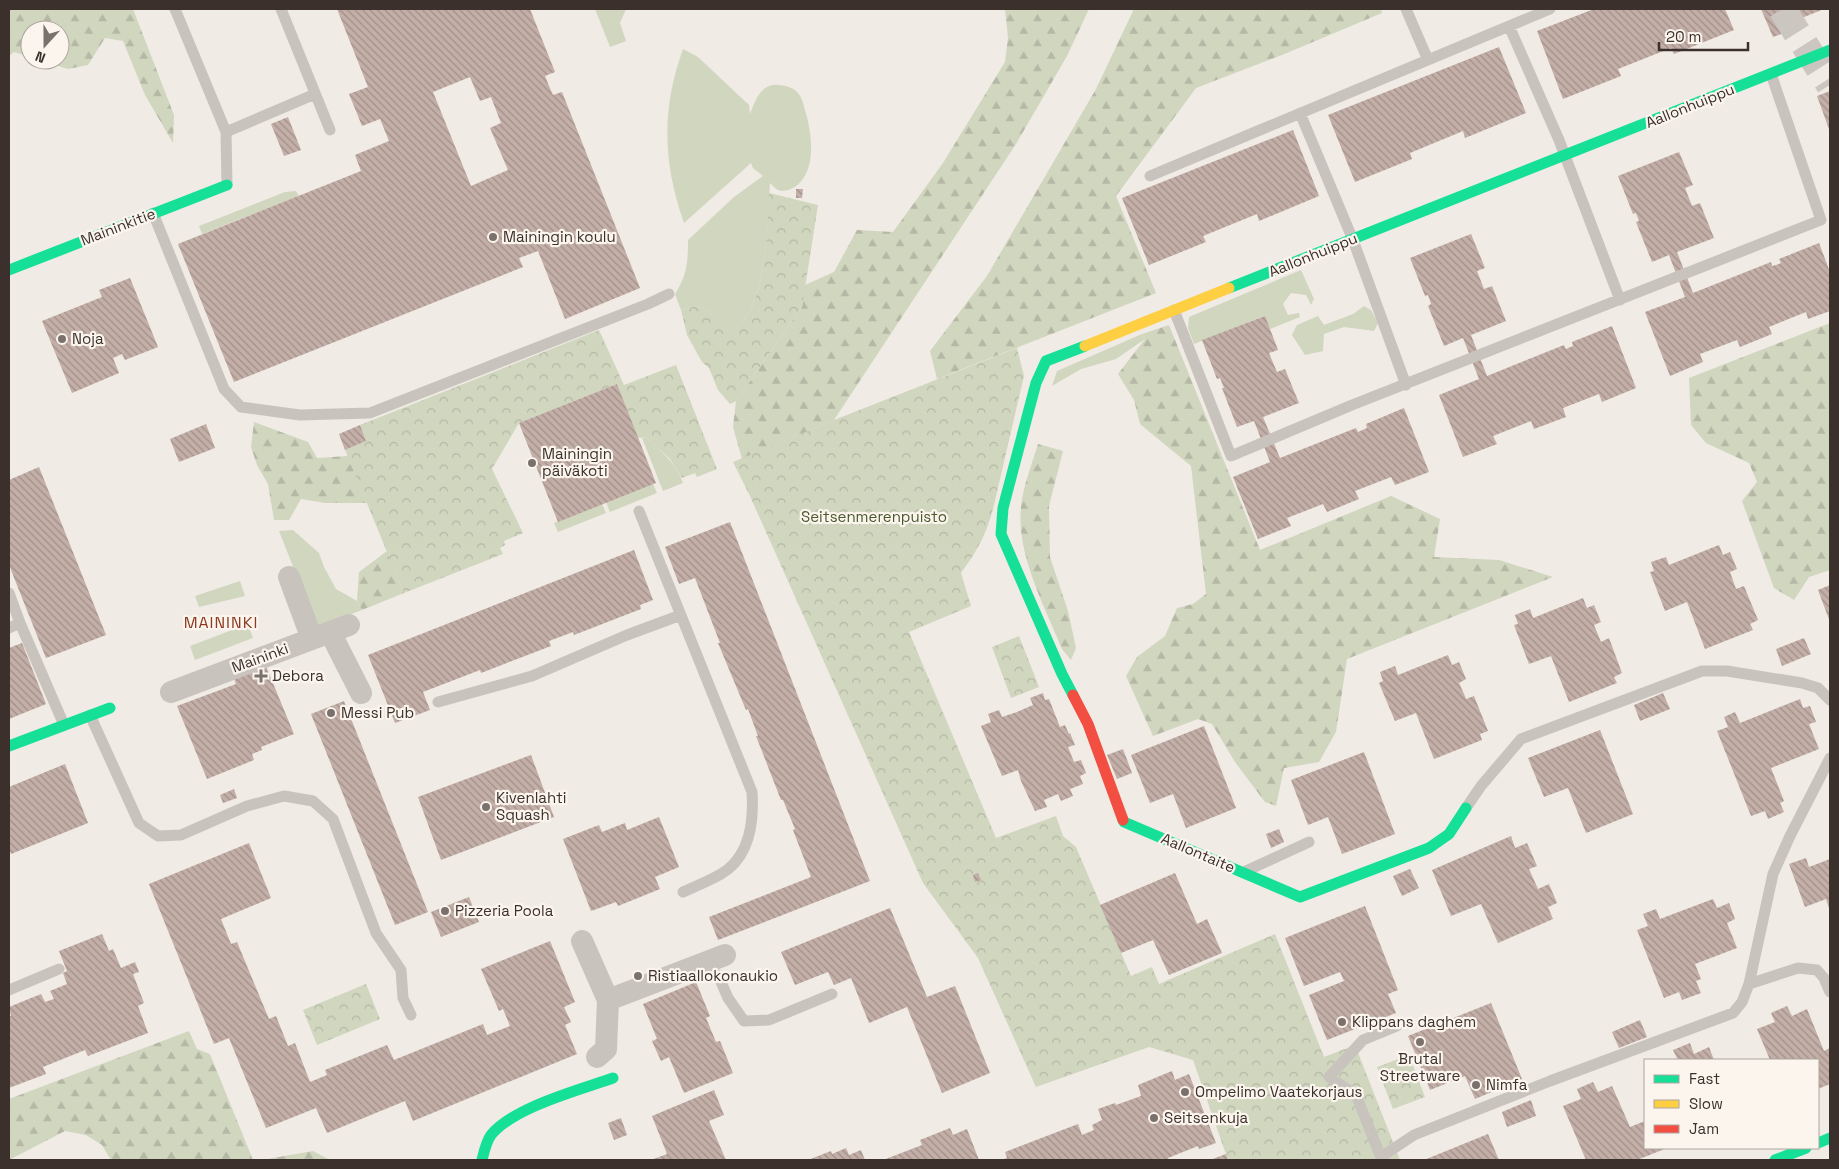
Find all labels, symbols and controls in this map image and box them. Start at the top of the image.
north arrow [20,20,70,70]
scale bar [1659,20,1748,52]
text: 20 m [1666,27,1701,46]
text: N [33,47,48,67]
street label: Aallonhuippu [1643,79,1737,132]
street label: Maininkitie [78,204,158,249]
place label: Mainingin koulu [503,227,616,246]
street label: Aallonhuippu [1266,228,1360,281]
marker: Mainingin koulu [487,231,499,243]
place label: Noja [72,329,104,348]
marker: Noja [56,333,68,345]
place label: Mainingin päiväkoti [542,444,612,480]
marker: Mainingin päiväkoti [526,457,538,469]
park label: Seitsenmerenpuisto [801,507,947,526]
district label: MAININKI [184,612,258,633]
street label: Maininki [229,638,291,677]
place label: Debora [272,666,324,685]
marker: Debora [254,669,268,683]
place label: Messi Pub [341,703,414,722]
marker: Messi Pub [325,707,337,719]
place label: Kivenlahti Squash [496,788,567,824]
marker: Kivenlahti Squash [480,801,492,813]
street label: Aallontaite [1158,828,1238,877]
place label: Pizzeria Poola [455,901,554,920]
marker: Pizzeria Poola [439,905,451,917]
place label: Ristiaallokonaukio [648,966,778,985]
marker: Ristiaallokonaukio [632,970,644,982]
place label: Klippans daghem [1352,1012,1476,1031]
marker: Klippans daghem [1336,1016,1348,1028]
marker: Brutal Streetware [1414,1036,1426,1048]
place label: Brutal Streetware [1380,1049,1460,1085]
legend [1644,1059,1819,1149]
text: Fast [1689,1069,1720,1088]
place label: Nimfa [1486,1075,1528,1094]
marker: Nimfa [1470,1079,1482,1091]
place label: Ompelimo Vaatekorjaus [1195,1082,1363,1101]
marker: Ompelimo Vaatekorjaus [1179,1086,1191,1098]
text: Slow [1689,1094,1723,1113]
place label: Seitsenkuja [1164,1108,1249,1127]
marker: Seitsenkuja [1148,1112,1160,1124]
text: Jam [1689,1119,1719,1138]

